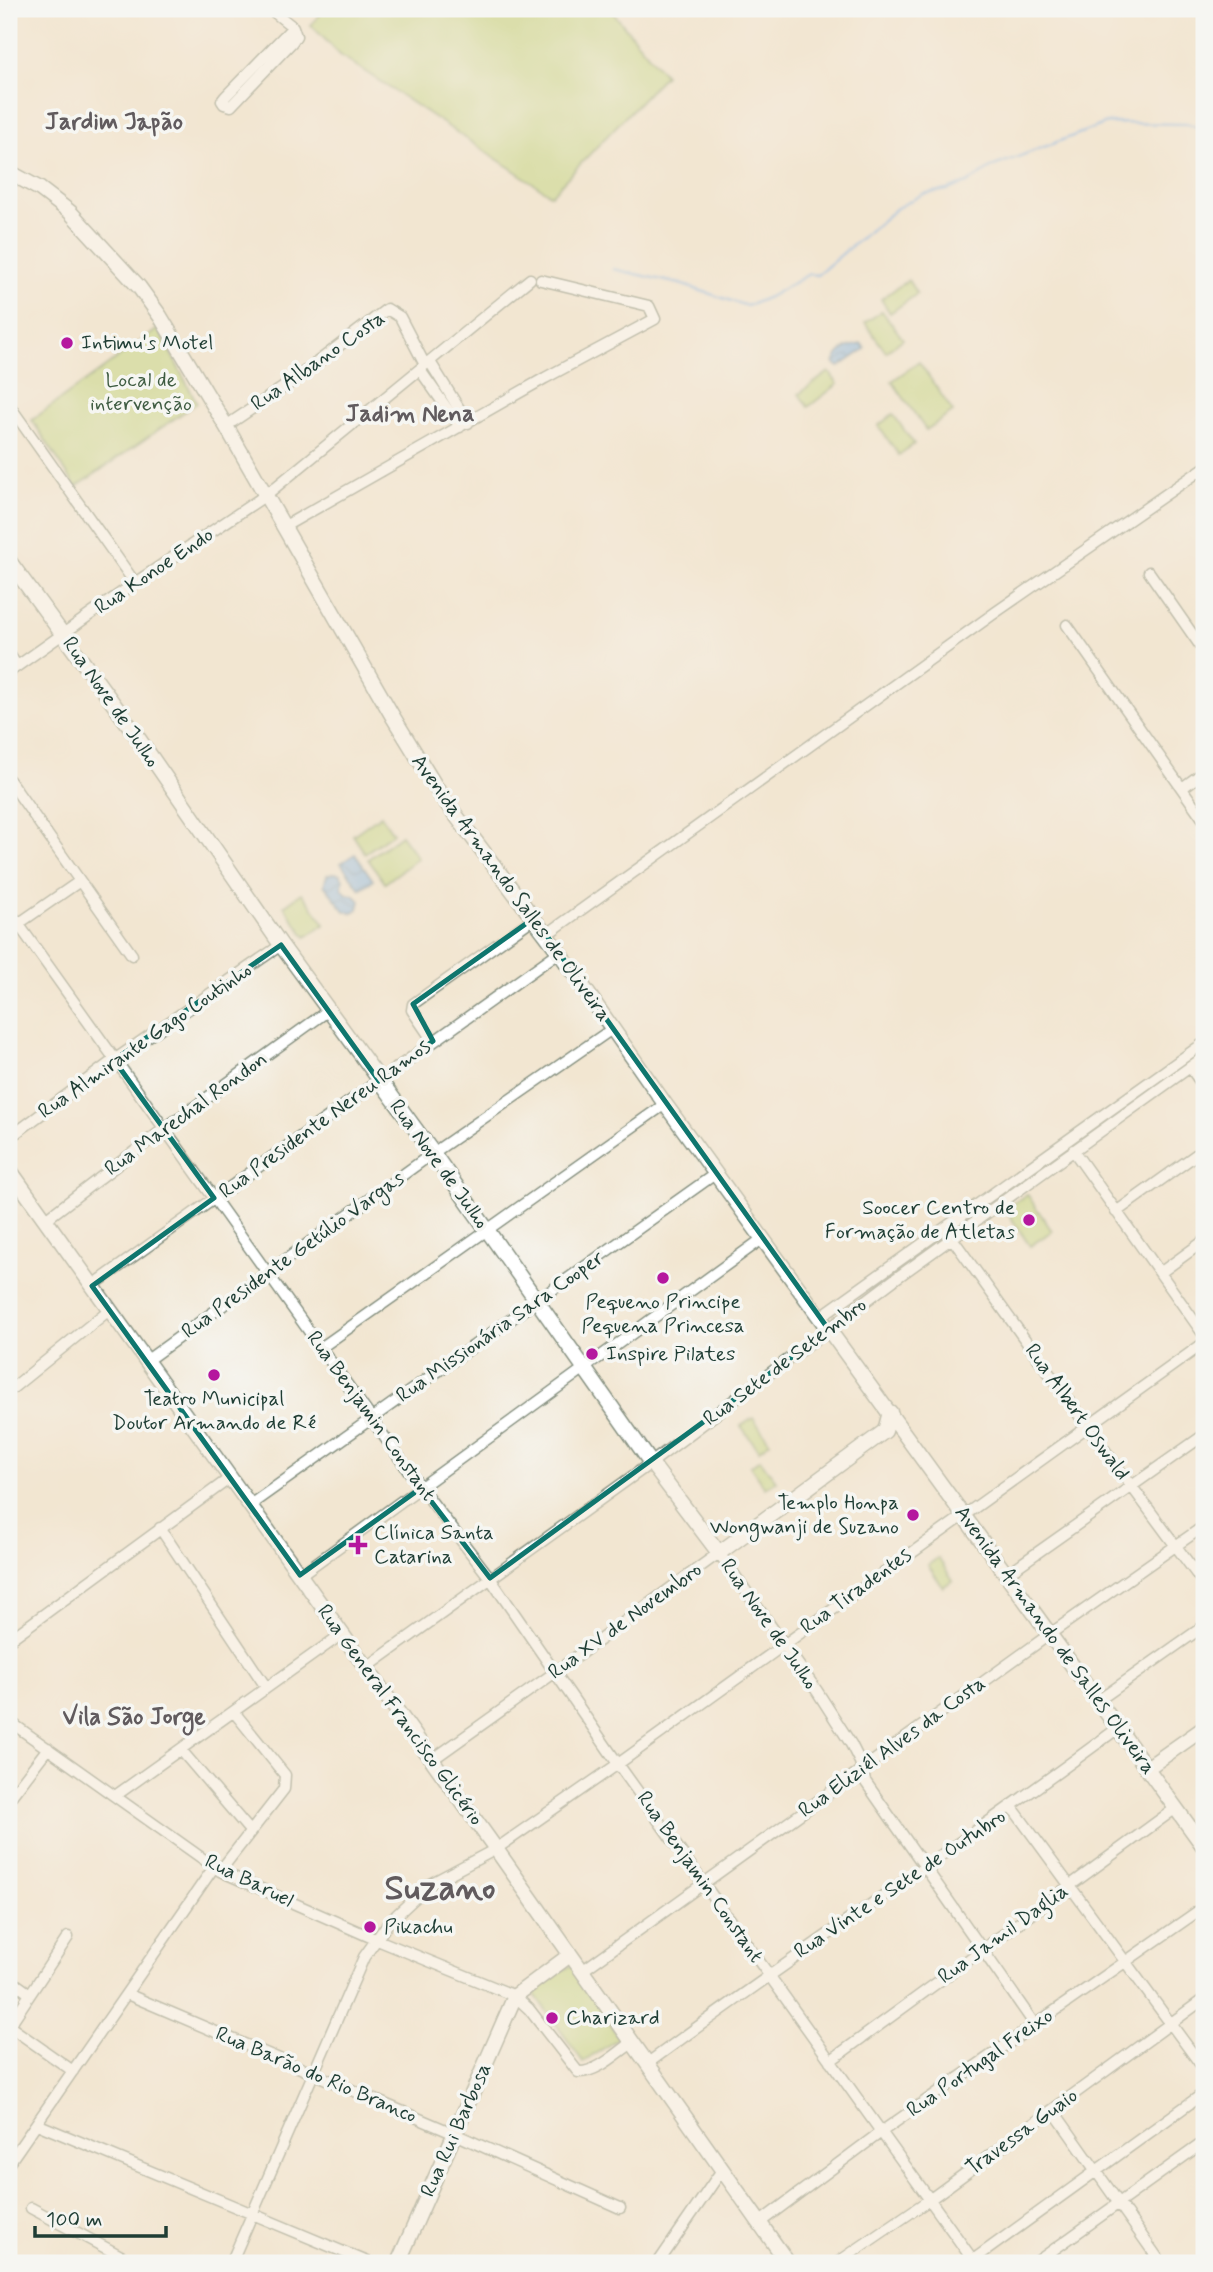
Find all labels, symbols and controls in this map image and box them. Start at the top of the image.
district label: Jardim Japão [45,107,183,138]
street label: Rua Albano Costa [245,304,391,418]
place label: Intimu's Motel [81,329,214,357]
marker: Intimu's Motel [59,335,75,351]
park label: Local de intervenção [90,366,192,418]
district label: Jadim Nena [346,399,474,430]
street label: Rua Konoe Endo [89,521,219,621]
street label: Rua Nove de Julho [56,631,166,773]
street label: Avenida Armando Salles de Oliveira [405,749,617,1027]
street label: Rua Almirante Gago Coutinho [32,956,258,1126]
street label: Rua Presidente Nereu Ramos [214,1033,436,1205]
street label: Rua Marechal Rondon [99,1045,273,1183]
street label: Rua Nove de Julho [383,1094,495,1234]
street label: Rua Presidente Getúlio Vargas [176,1165,411,1346]
place label: Soocer Centro de Formação de Atletas [825,1194,1015,1246]
marker: Soocer Centro de Formação de Atletas [1021,1212,1037,1228]
street label: Rua Missionária Sara Cooper [390,1244,610,1410]
marker: Pequeno Principe Pequena Princesa [655,1270,671,1286]
place label: Pequeno Principe Pequena Princesa [581,1288,745,1340]
street label: Rua Sete de Setembro [698,1291,872,1433]
street label: Rua Benjamin Constant [300,1325,442,1507]
street label: Rua Albert Oswald [1018,1338,1136,1486]
place label: Inspire Pilates [606,1340,735,1368]
marker: Inspire Pilates [584,1346,600,1362]
marker: Teatro Municipal Doutor Armando de Ré [206,1367,222,1383]
place label: Teatro Municipal Doutor Armando de Ré [112,1385,316,1437]
place label: Templo Honpa Wongwanji de Suzano [710,1489,899,1542]
street label: Avenida Armando de Salles Oliveira [948,1500,1162,1780]
marker: Templo Honpa Wongwanji de Suzano [905,1507,921,1523]
place label: Clínica Santa Catarina [374,1519,494,1571]
marker: Clínica Santa Catarina [348,1535,368,1555]
street label: Rua Tiradentes [795,1541,917,1641]
street label: Rua Nove de Julho [714,1553,824,1695]
street label: Rua XV de Novembro [543,1556,707,1686]
street label: Rua General Francisco Glicério [310,1599,490,1831]
street label: Rua Eliziél Alves da Costa [793,1670,991,1824]
district label: Vila São Jorge [62,1702,206,1736]
street label: Rua Benjamin Constant [630,1785,770,1969]
street label: Rua Vinte e Sete de Outubro [789,1803,1011,1965]
street label: Rua Baruel [200,1848,298,1914]
district label: Suzano [385,1866,495,1912]
street label: Rua Jamil Daglia [932,1877,1075,1992]
place label: Pikachu [384,1913,453,1941]
marker: Pikachu [362,1919,378,1935]
street label: Rua Portugal Freixo [901,2002,1059,2124]
place label: Charizard [566,2004,660,2032]
marker: Charizard [544,2010,560,2026]
street label: Rua Barão do Rio Branco [211,2020,421,2130]
street label: Rua Rui Barbosa [414,2058,498,2202]
street label: Travessa Guaio [960,2082,1084,2182]
scale bar [35,2195,166,2239]
text: 100 m [46,2206,102,2234]

